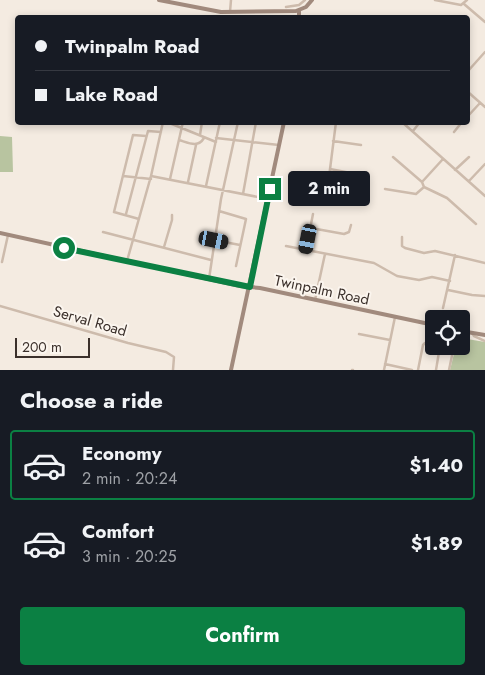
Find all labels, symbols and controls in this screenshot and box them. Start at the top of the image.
text: Twinpalm Road [65,33,200,60]
text: Lake Road [65,81,158,108]
callout: 2 min [288,172,370,206]
text: 2 min [308,177,350,200]
route end [259,178,281,200]
car [297,223,318,255]
car [197,230,230,250]
route start [53,237,75,259]
street label: Twinpalm Road [273,269,371,311]
street label: Serval Road [51,300,129,342]
map controls [425,310,470,355]
button: locate [425,310,470,355]
scale bar [15,335,90,358]
text: 200 m [22,337,62,357]
text: Choose a ride [20,384,163,416]
text: Economy [82,440,162,467]
icon: car [22,443,67,488]
text: $1.40 [410,452,463,479]
text: 2 min · 20:24 [82,467,177,490]
text: Comfort [82,518,154,545]
icon: car [22,521,67,566]
text: $1.89 [411,530,463,557]
text: 3 min · 20:25 [82,545,177,568]
button: Confirm [20,607,465,665]

